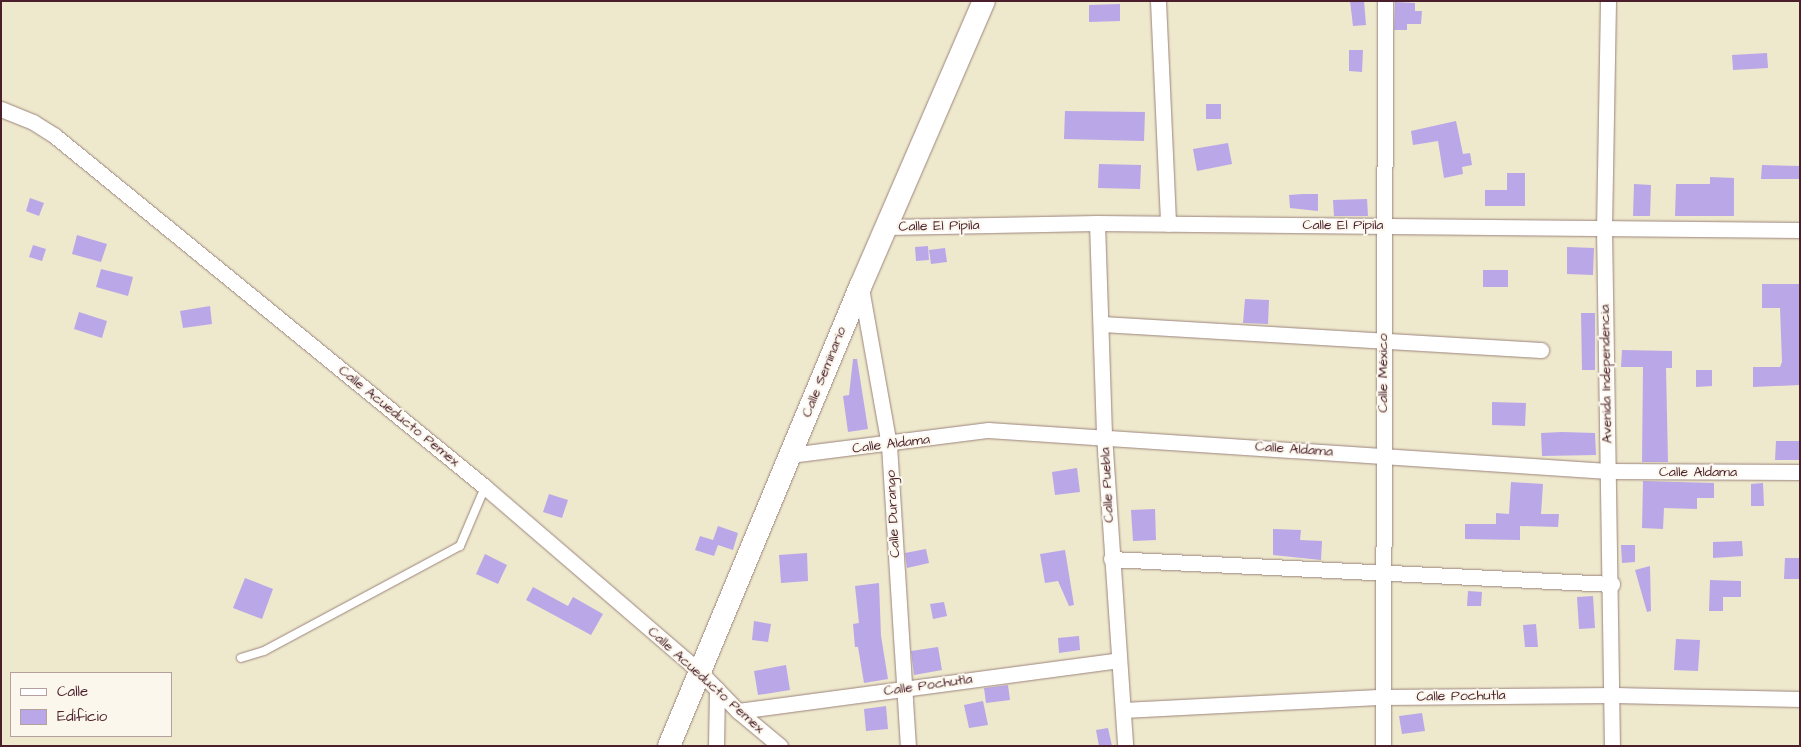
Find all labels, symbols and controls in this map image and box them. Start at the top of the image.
street label: Calle El Pípila [898,217,980,235]
street label: Calle El Pípila [1303,217,1383,233]
street label: Avenida Independencia [1596,304,1616,444]
street label: Calle Seminario [798,324,850,420]
street label: Calle México [1375,333,1391,413]
street label: Calle Acueducto Pemex [335,362,463,470]
street label: Calle Aldama [851,431,931,457]
street label: Calle Aldama [1254,438,1334,460]
street label: Calle Puebla [1097,447,1117,523]
street label: Calle Aldama [1659,464,1737,480]
street label: Calle Durango [882,470,904,558]
street label: Calle Acueducto Pemex [644,623,768,737]
street label: Calle Pochutla [883,670,973,700]
legend [10,672,172,737]
text: Calle [57,681,88,702]
street label: Calle Pochutla [1416,687,1506,705]
text: Edificio [57,706,107,727]

